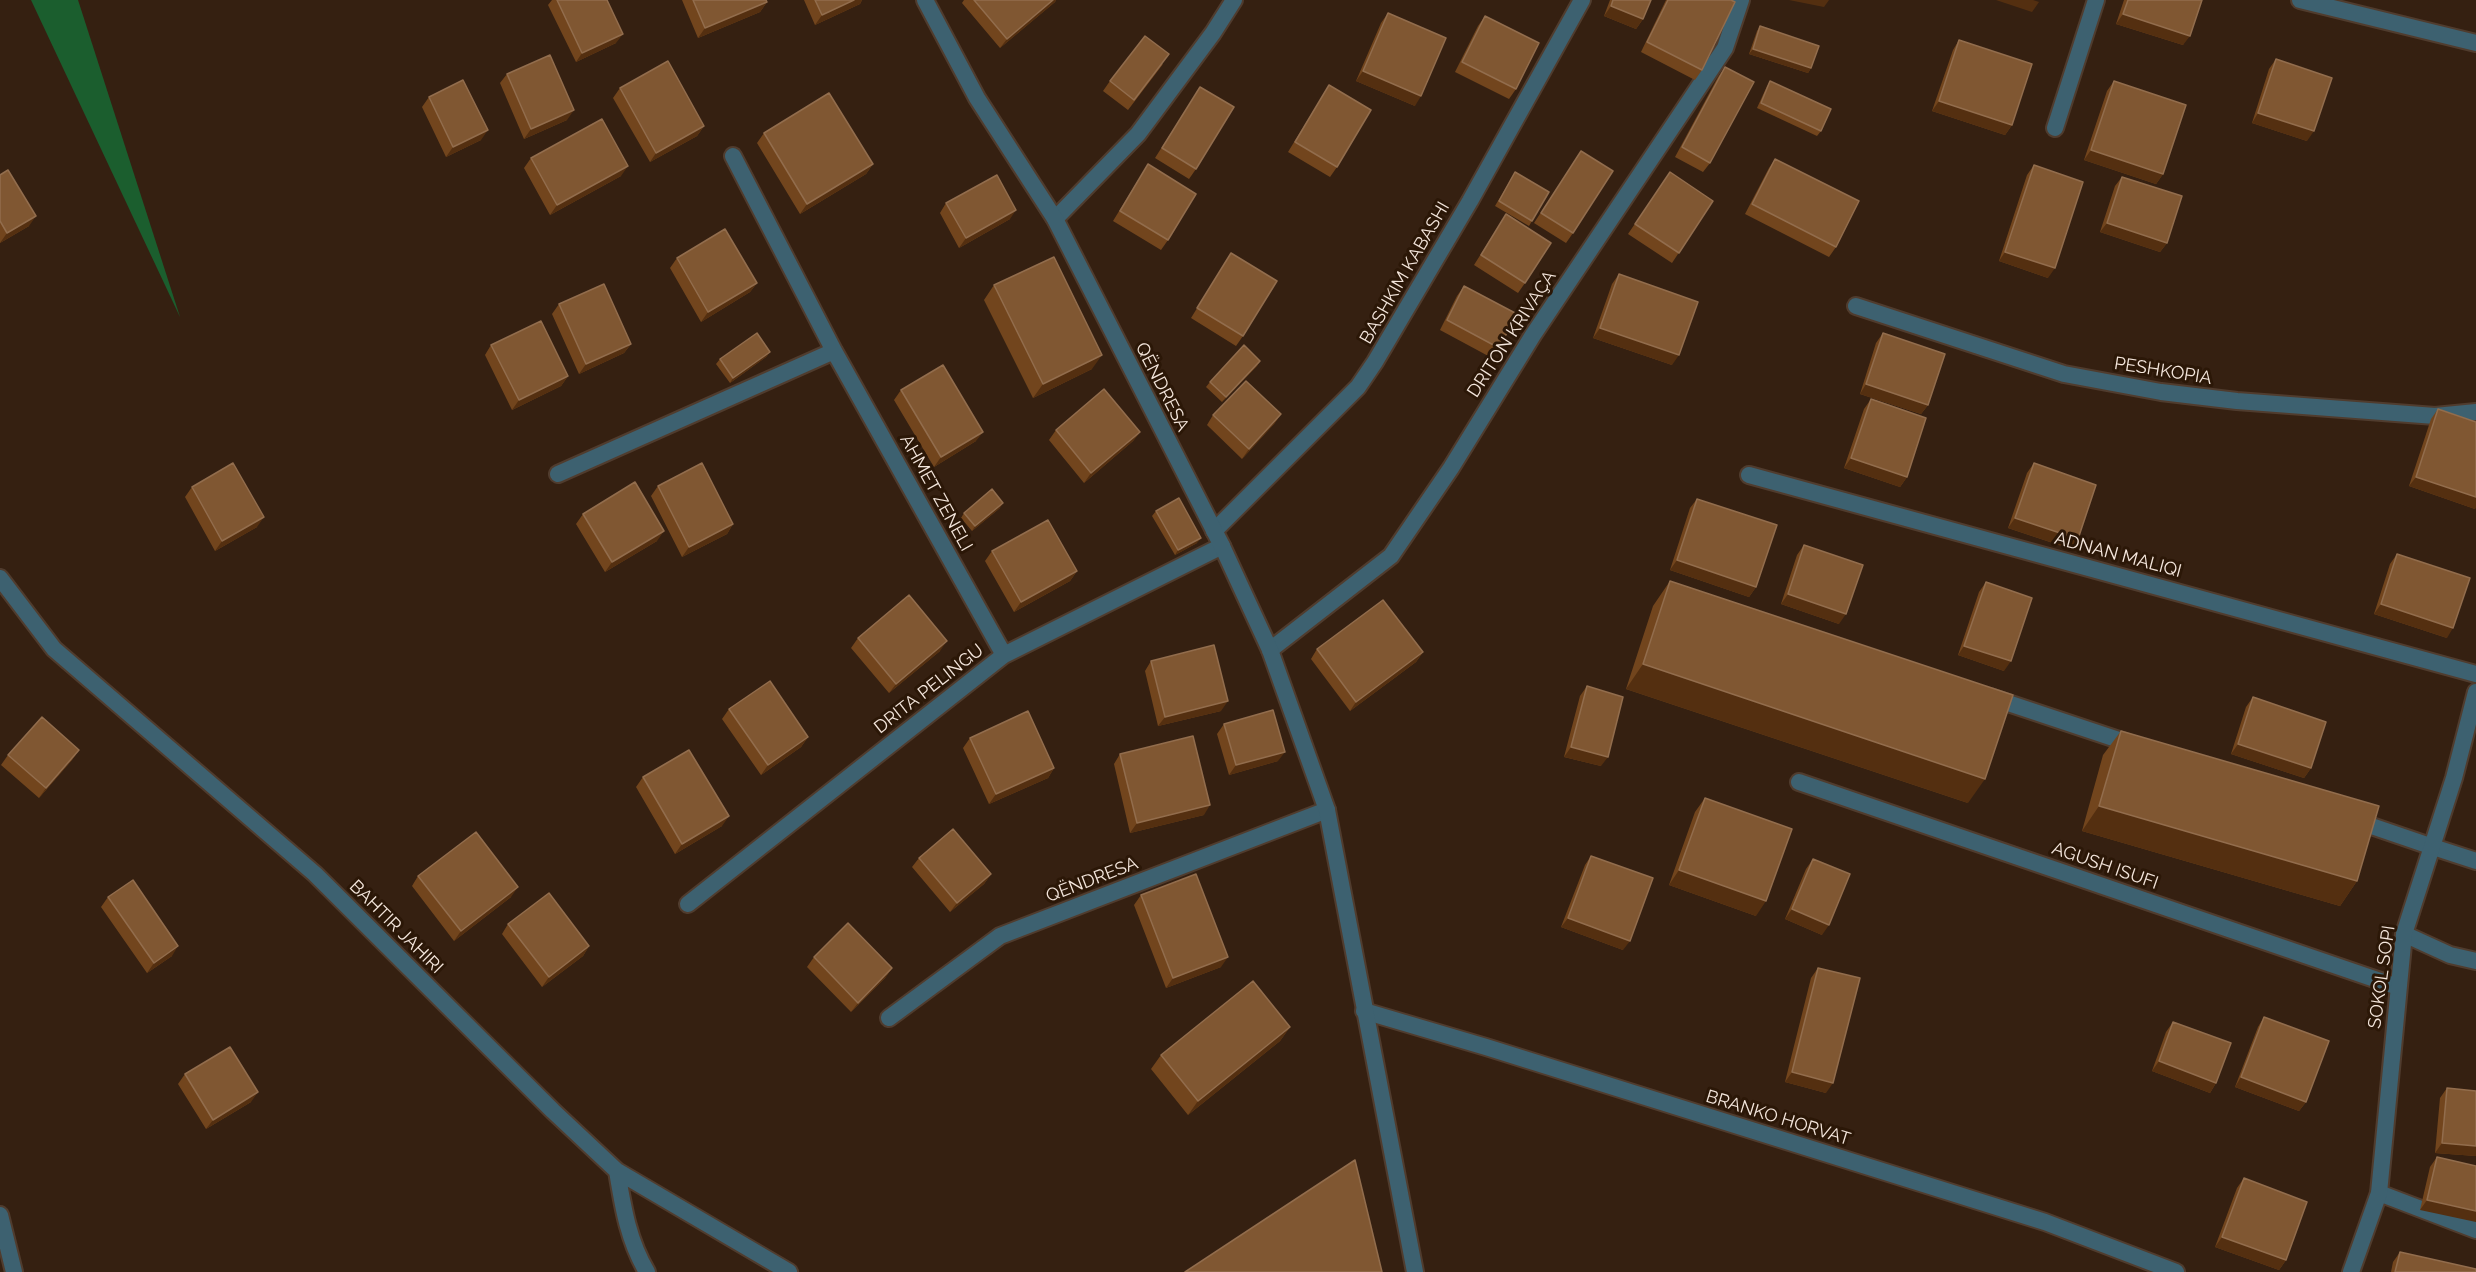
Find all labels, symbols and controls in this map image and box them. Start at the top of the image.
street label: BASHKIM KABASHI [1356,198,1454,348]
street label: DRITON KRIVAÇA [1463,267,1561,401]
street label: QËNDRESA [1130,339,1194,435]
street label: PESHKOPIA [2113,353,2213,389]
street label: AHMET ZENELI [895,431,977,555]
street label: ADNAN MALIQI [2052,528,2184,582]
street label: DRITA PELINGU [870,640,988,738]
street label: AGUSH ISUFI [2049,838,2161,894]
street label: QËNDRESA [1043,853,1141,907]
street label: BAHTIR JAHIRI [345,876,447,978]
street label: SOKOL SOPI [2364,924,2400,1030]
street label: BRANKO HORVAT [1703,1086,1853,1150]

